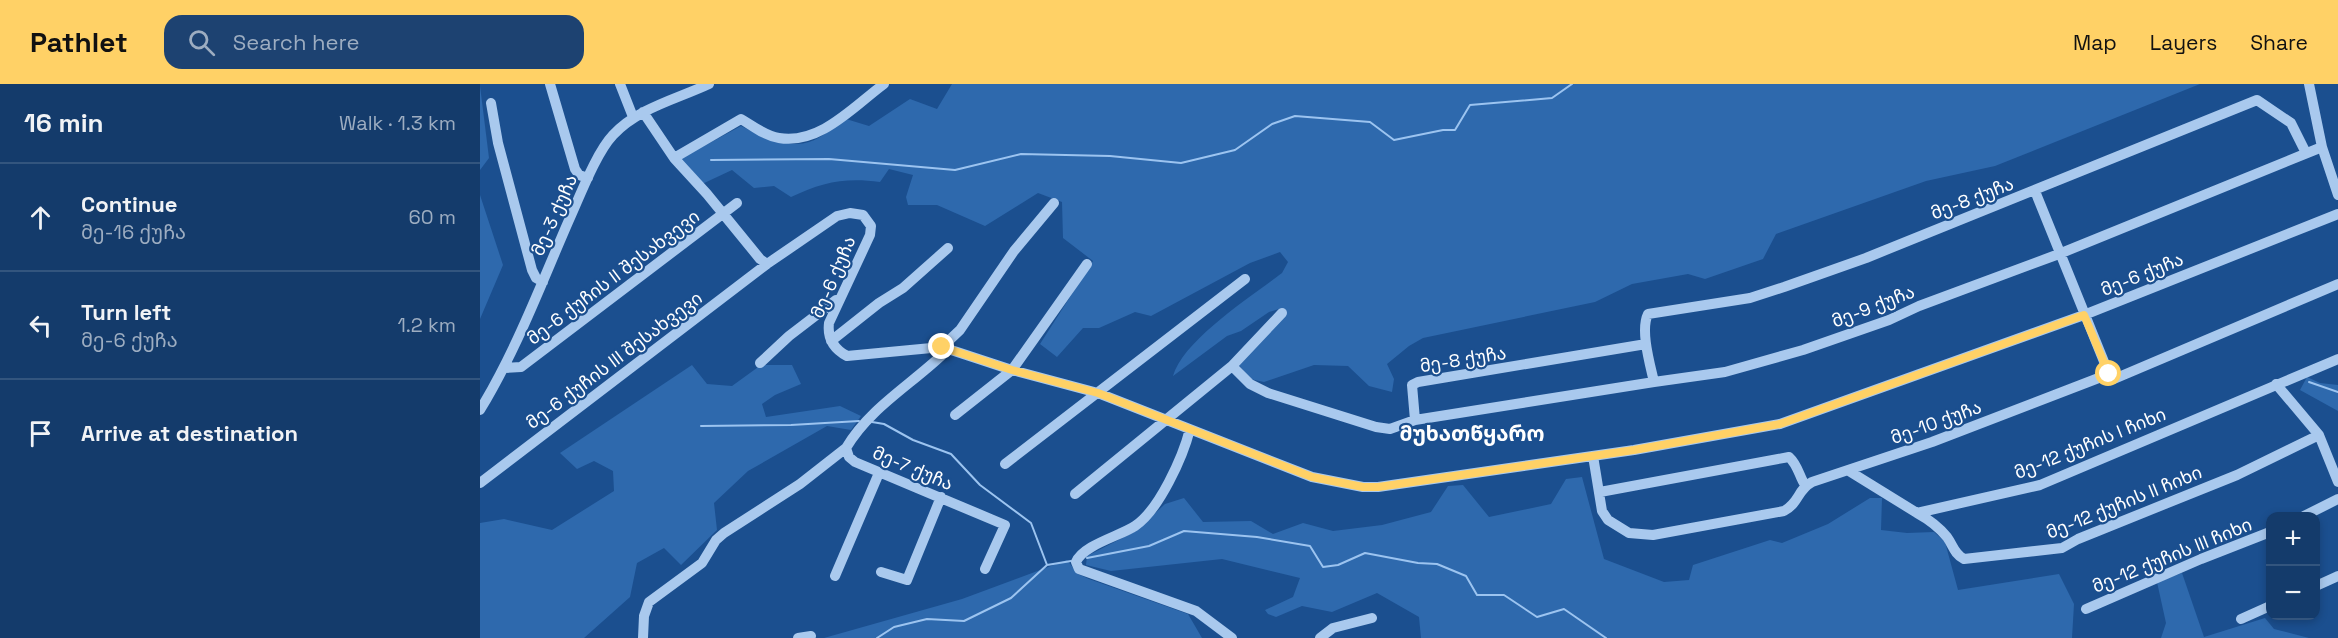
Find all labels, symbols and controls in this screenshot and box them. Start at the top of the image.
search box [164,15,584,69]
text: Pathlet [30,24,128,60]
icon: search [185,26,218,59]
text: Search here [233,28,360,56]
text: Map [2073,29,2117,56]
text: Layers [2150,29,2217,56]
text: Share [2250,29,2308,56]
text: 16 min [24,106,104,140]
text: Walk · 1.3 km [339,110,456,136]
street label: მე-3 ქუჩა [526,171,582,259]
street label: მე-8 ქუჩა [1927,172,2017,224]
text: Continue [81,190,177,218]
icon: ahead [24,201,57,234]
text: 60 m [409,204,456,230]
street label: მე-6 ქუჩის II შესახვევი [522,204,704,350]
text: მე-16 ქუჩა [81,219,186,245]
street label: მე-6 ქუჩა [805,232,861,322]
street label: მე-6 ქუჩა [2097,247,2187,301]
street label: მე-9 ქუჩა [1828,280,1918,332]
street label: მე-6 ქუჩის III შესახვევი [521,286,707,434]
text: Turn left [81,298,171,326]
icon: left [24,309,57,342]
text: 1.2 km [397,312,456,338]
text: მე-6 ქუჩა [81,327,178,353]
route end [928,333,954,359]
street label: მე-8 ქუჩა [1418,341,1508,377]
route start [2095,360,2121,386]
street label: მე-10 ქუჩა [1887,395,1985,449]
street label: მე-12 ქუჩის I ჩიხი [2011,402,2169,484]
icon: arrive [24,417,57,450]
text: Arrive at destination [81,419,298,447]
district label: მუხათწყარო [1399,420,1545,447]
street label: მე-7 ქუჩა [869,441,957,495]
street label: მე-12 ქუჩის II ჩიხი [2043,460,2205,544]
street label: მე-12 ქუჩის III ჩიხი [2089,512,2255,598]
map controls [2266,512,2320,620]
button: + [2266,512,2320,566]
button: − [2266,566,2320,620]

